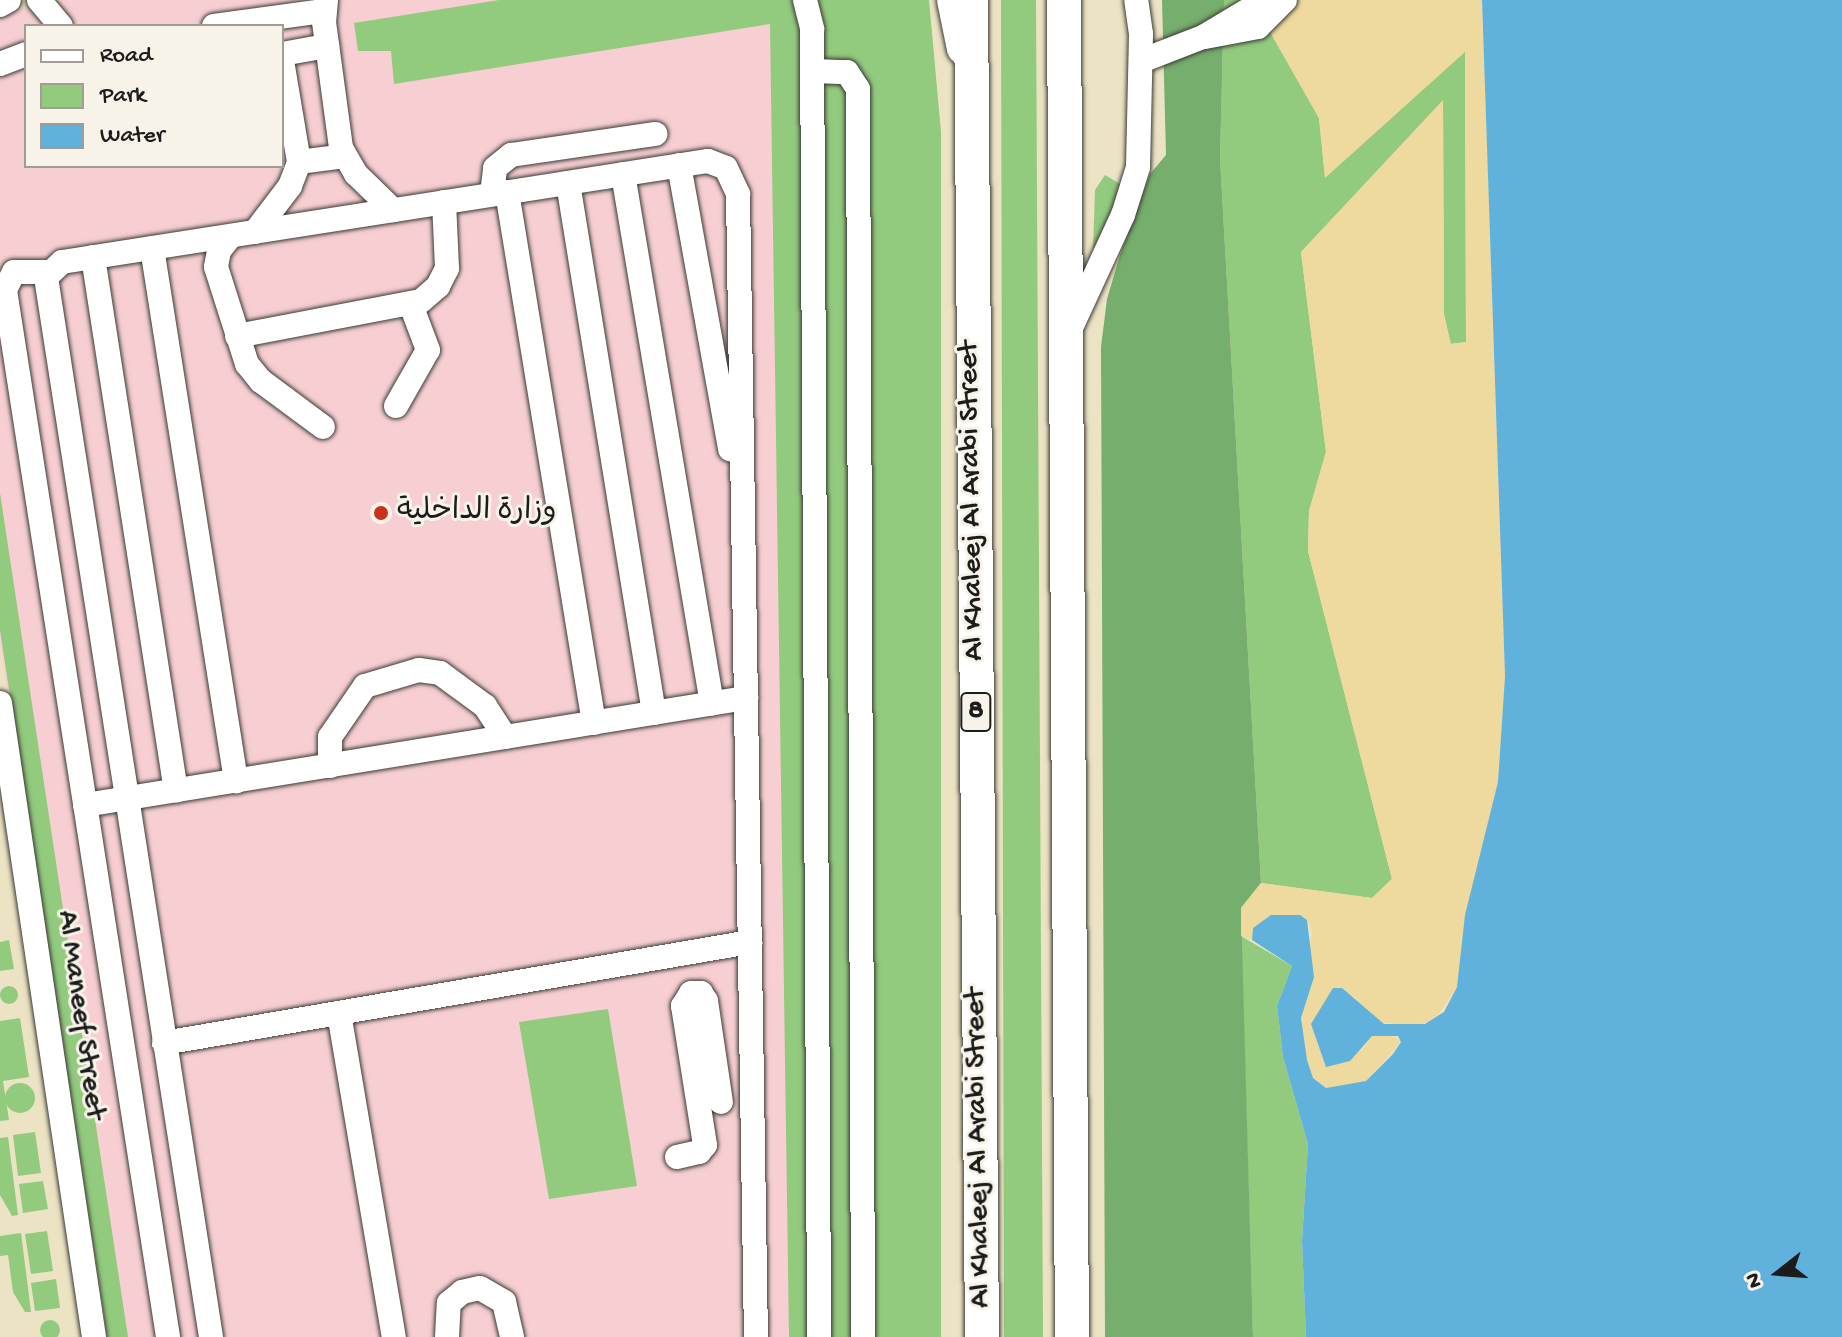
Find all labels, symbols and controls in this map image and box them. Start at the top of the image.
legend [24,24,284,168]
text: Road [100,42,152,71]
text: Park [100,82,146,111]
text: Water [100,122,164,151]
street label: Al Khaleej Al Arabi Street [952,341,994,661]
place label: وزارة الداخلية [397,495,557,531]
marker: وزارة الداخلية [372,504,390,522]
road number: 8 [960,688,992,736]
street label: Al Maneef Street [47,908,111,1122]
street label: Al Khaleej Al Arabi Street [959,988,1001,1308]
north arrow [1738,1233,1818,1313]
text: N [1741,1269,1770,1291]

